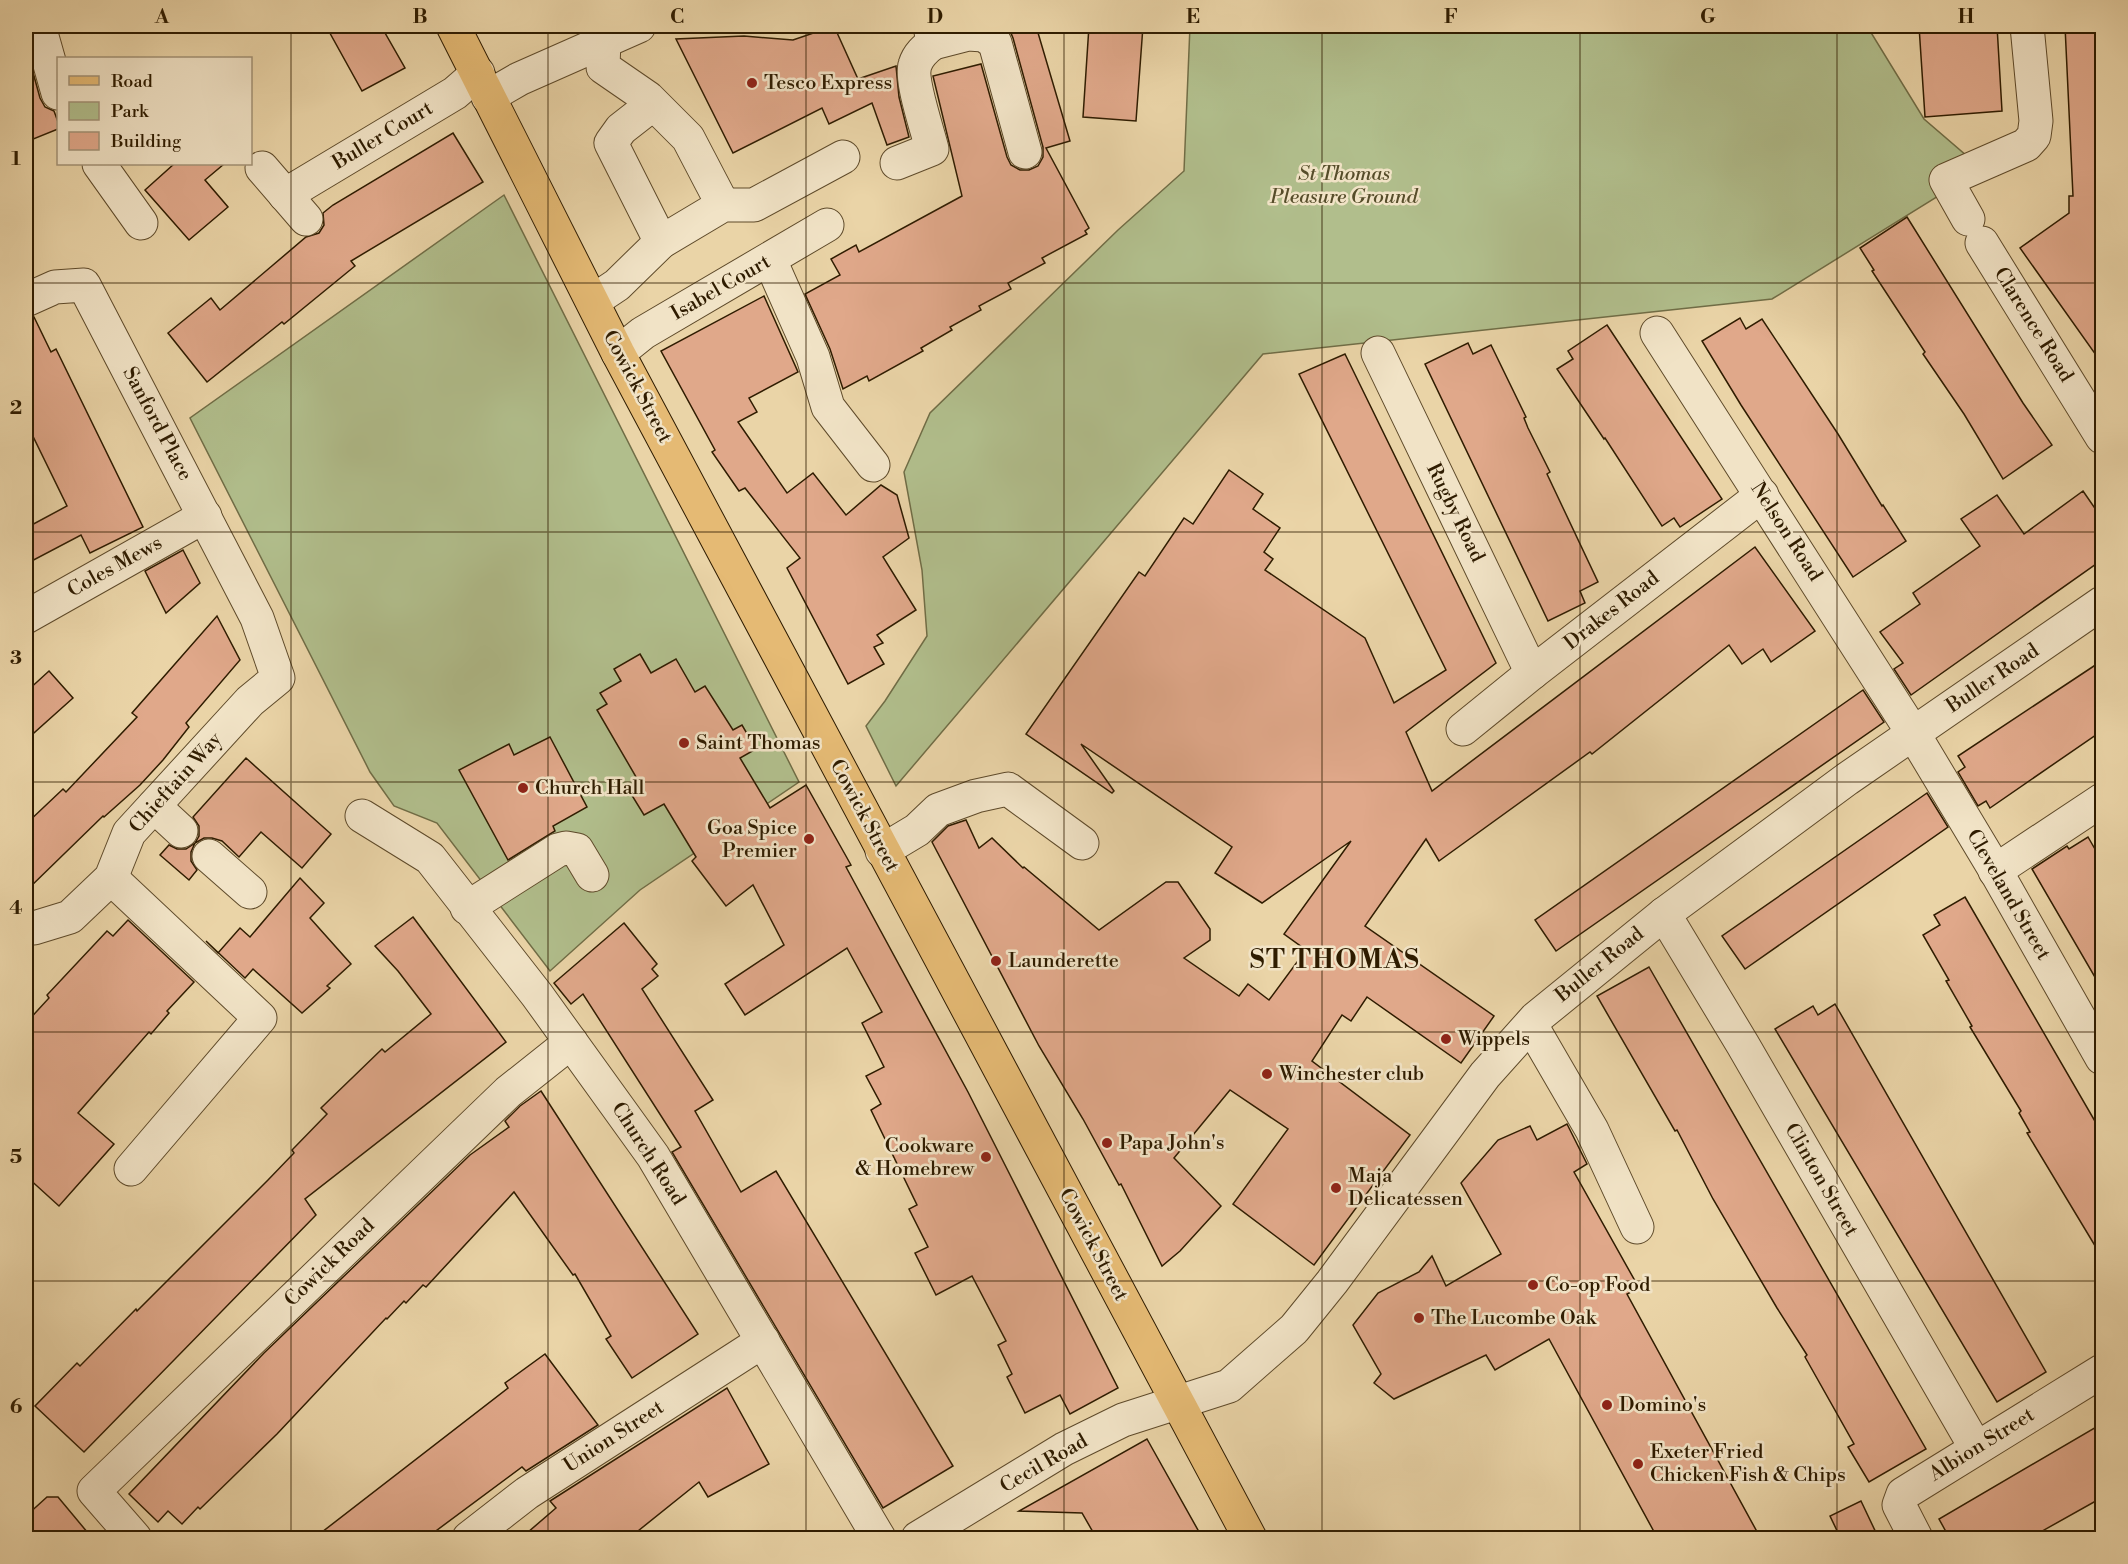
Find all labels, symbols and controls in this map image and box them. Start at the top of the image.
text: A [154,5,170,30]
text: B [412,5,428,30]
text: C [670,5,684,30]
text: D [927,5,943,30]
text: E [1186,5,1200,30]
text: F [1444,5,1458,30]
text: G [1700,5,1716,30]
text: H [1958,5,1975,30]
legend [57,57,252,165]
text: Road [111,70,154,93]
place label: Tesco Express [764,71,892,96]
marker: Tesco Express [745,76,759,90]
street label: Buller Court [327,96,438,176]
text: Park [111,100,150,123]
text: Building [110,130,182,153]
text: 1 [11,147,21,172]
park label: St Thomas Pleasure Ground [1269,162,1418,210]
street label: Isabel Court [667,250,775,326]
street label: Clarence Road [1988,263,2079,388]
street label: Cowick Street [597,326,677,448]
street label: Sanford Place [117,363,197,485]
text: 2 [10,396,22,421]
street label: Rugby Road [1420,459,1490,567]
street label: Nelson Road [1745,478,1828,587]
street label: Coles Mews [63,531,167,603]
street label: Drakes Road [1559,566,1665,656]
street label: Buller Road [1941,638,2045,720]
text: 3 [10,646,22,671]
street label: Chieftain Way [124,727,228,839]
place label: Saint Thomas [696,731,821,756]
marker: Saint Thomas [677,736,691,750]
street label: Cowick Street [824,755,904,877]
place label: Church Hall [535,776,644,801]
marker: Church Hall [516,781,530,795]
place label: Goa Spice Premier [707,816,797,864]
street label: Cleveland Street [1960,825,2056,965]
marker: Goa Spice Premier [802,832,816,846]
text: 4 [9,896,23,921]
street label: Buller Road [1550,921,1650,1009]
district label: ST THOMAS [1250,944,1420,976]
place label: Launderette [1008,949,1119,974]
marker: Launderette [989,954,1003,968]
place label: Wippels [1457,1027,1530,1052]
marker: Wippels [1439,1032,1453,1046]
place label: Winchester club [1278,1062,1424,1087]
marker: Winchester club [1260,1067,1274,1081]
street label: Church Road [605,1098,691,1211]
street label: Clinton Street [1779,1119,1863,1241]
place label: Papa John's [1119,1131,1224,1156]
place label: Cookware & Homebrew [855,1134,975,1182]
marker: Papa John's [1100,1136,1114,1150]
text: 5 [10,1145,22,1170]
marker: Cookware & Homebrew [979,1150,993,1164]
place label: Maja Delicatessen [1348,1164,1463,1212]
marker: Maja Delicatessen [1329,1181,1343,1195]
street label: Cowick Street [1053,1184,1133,1306]
street label: Cowick Road [280,1213,381,1312]
place label: Co-op Food [1545,1273,1651,1298]
marker: Co-op Food [1526,1278,1540,1292]
place label: The Lucombe Oak [1431,1306,1598,1331]
marker: The Lucombe Oak [1412,1311,1426,1325]
place label: Domino's [1619,1393,1706,1418]
text: 6 [10,1395,23,1420]
street label: Union Street [559,1395,669,1479]
marker: Domino's [1600,1398,1614,1412]
street label: Albion Street [1924,1403,2039,1488]
street label: Cecil Road [996,1429,1093,1499]
place label: Exeter Fried Chicken Fish & Chips [1650,1440,1846,1488]
marker: Exeter Fried Chicken Fish & Chips [1631,1457,1645,1471]

